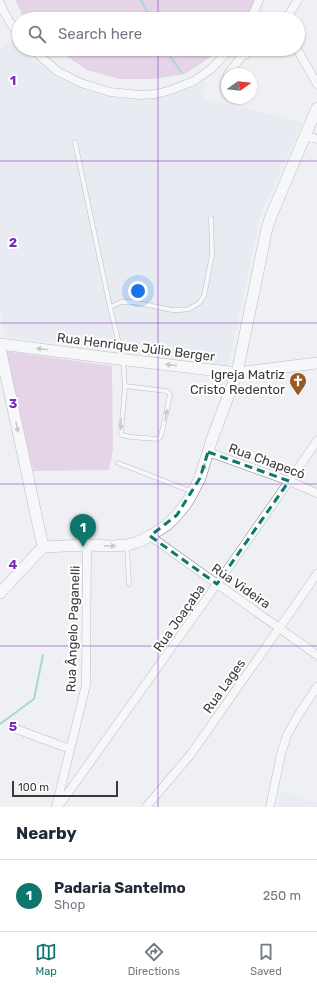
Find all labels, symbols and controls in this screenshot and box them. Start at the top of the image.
search box [12,12,305,56]
icon: search [26,23,48,45]
text: Search here [58,25,142,43]
north arrow [221,68,257,104]
text: 1 [10,73,16,88]
text: 2 [9,235,17,250]
your location [128,281,148,301]
street label: Rua Henrique Júlio Berger [56,330,216,365]
one-way arrow [35,346,48,353]
one-way arrow [165,362,177,368]
place label: Igreja Matriz Cristo Redentor [190,367,285,397]
church icon: Igreja Matriz Cristo Redentor [288,371,308,396]
text: 3 [9,396,18,411]
one-way arrow [163,409,169,421]
one-way arrow [118,418,125,430]
one-way arrow [15,421,21,433]
street label: Rua Chapecó [227,440,307,482]
one-way arrow [200,462,206,474]
pin: 1 [70,514,96,547]
one-way arrow [104,542,116,549]
text: 4 [9,557,18,572]
street label: Rua Videira [209,560,273,612]
street label: Rua Ângelo Paganelli [63,565,84,693]
street label: Rua Joaçaba [150,581,208,655]
street label: Rua Lages [200,656,249,717]
text: 5 [9,719,17,734]
scale bar [12,779,118,798]
text: 100 m [18,781,49,794]
text: Nearby [16,823,77,843]
text: Padaria Santelmo [54,879,186,897]
text: 1 [26,888,32,903]
text: 250 m [263,888,301,903]
text: Shop [54,897,85,912]
tab: Map [35,941,57,978]
tab: Directions [128,941,180,978]
tab: Saved [250,941,282,978]

